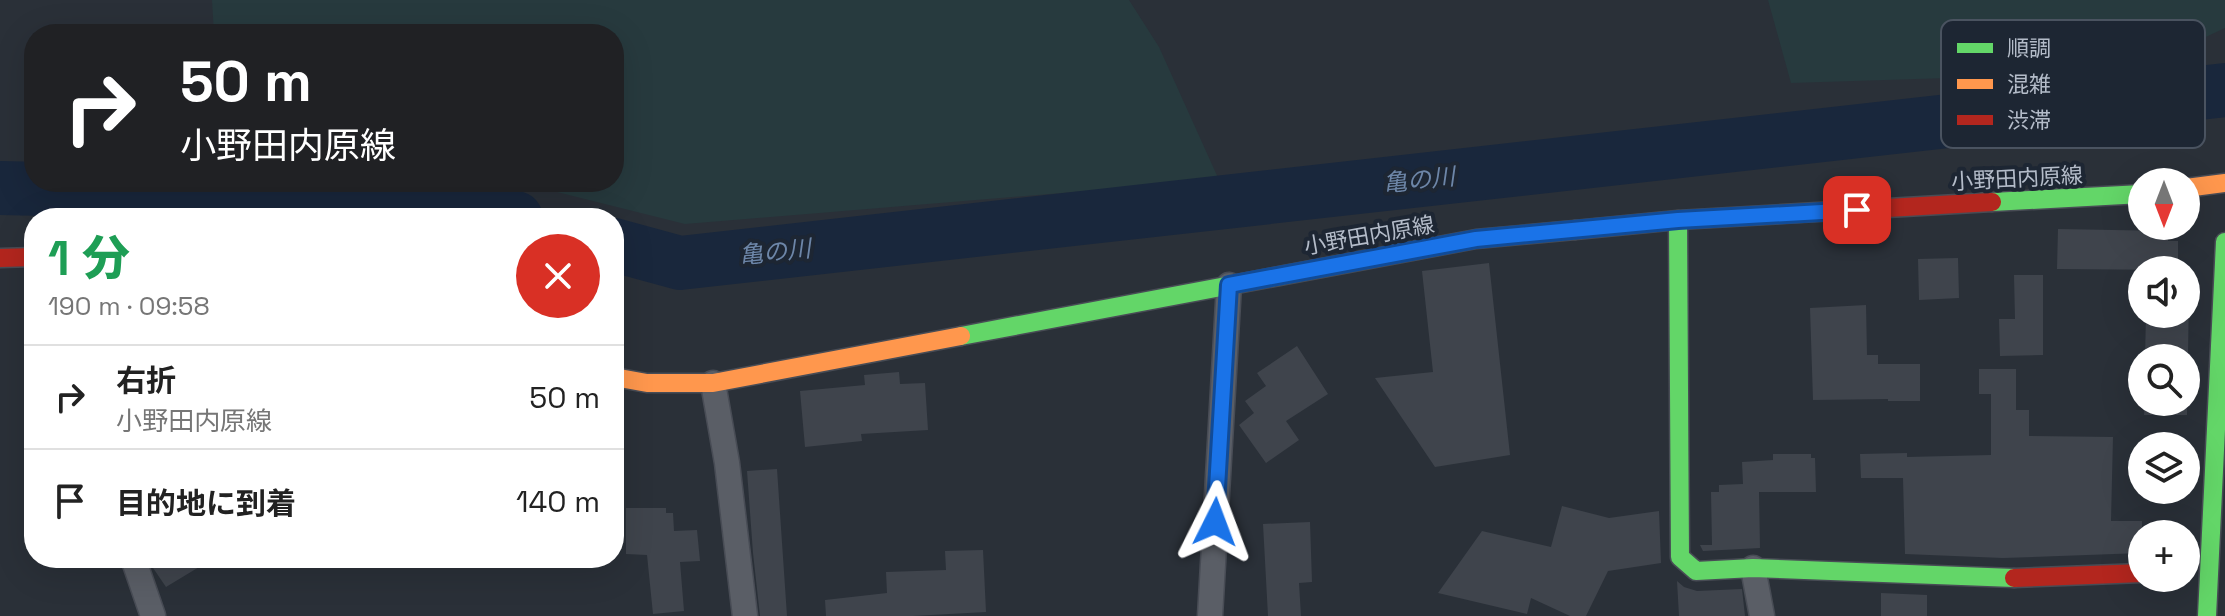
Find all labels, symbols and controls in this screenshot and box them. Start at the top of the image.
legend [1941,20,2205,148]
text: 順調 [2007,34,2051,62]
text: 50 m [180,46,312,117]
icon: right [48,56,152,160]
text: 混雑 [2007,70,2051,98]
text: 渋滞 [2007,106,2051,134]
text: 小野田内原線 [180,123,396,169]
water label: 亀の川 [1382,160,1459,199]
street label: 小野田内原線 [1950,161,2084,195]
north arrow [2128,168,2200,240]
map controls [2128,168,2200,592]
pin [1823,176,1891,244]
icon: arrive [1835,188,1879,232]
street label: 小野田内原線 [1302,210,1436,260]
text: 1 分 [48,228,130,289]
water label: 亀の川 [738,232,815,271]
button: close [516,234,600,318]
button: sound [2128,256,2200,328]
text: 190 m · 09:58 [48,289,210,323]
button: search [2128,344,2200,416]
text: 右折 [116,361,176,400]
icon: right [48,375,92,419]
text: 50 m [529,378,600,417]
text: 小野田内原線 [116,404,272,438]
button: layers [2128,432,2200,504]
icon: arrive [48,479,92,523]
position arrow [1173,480,1257,564]
text: 140 m [516,482,600,521]
text: 目的地に到着 [116,484,296,523]
button: + [2128,520,2200,592]

